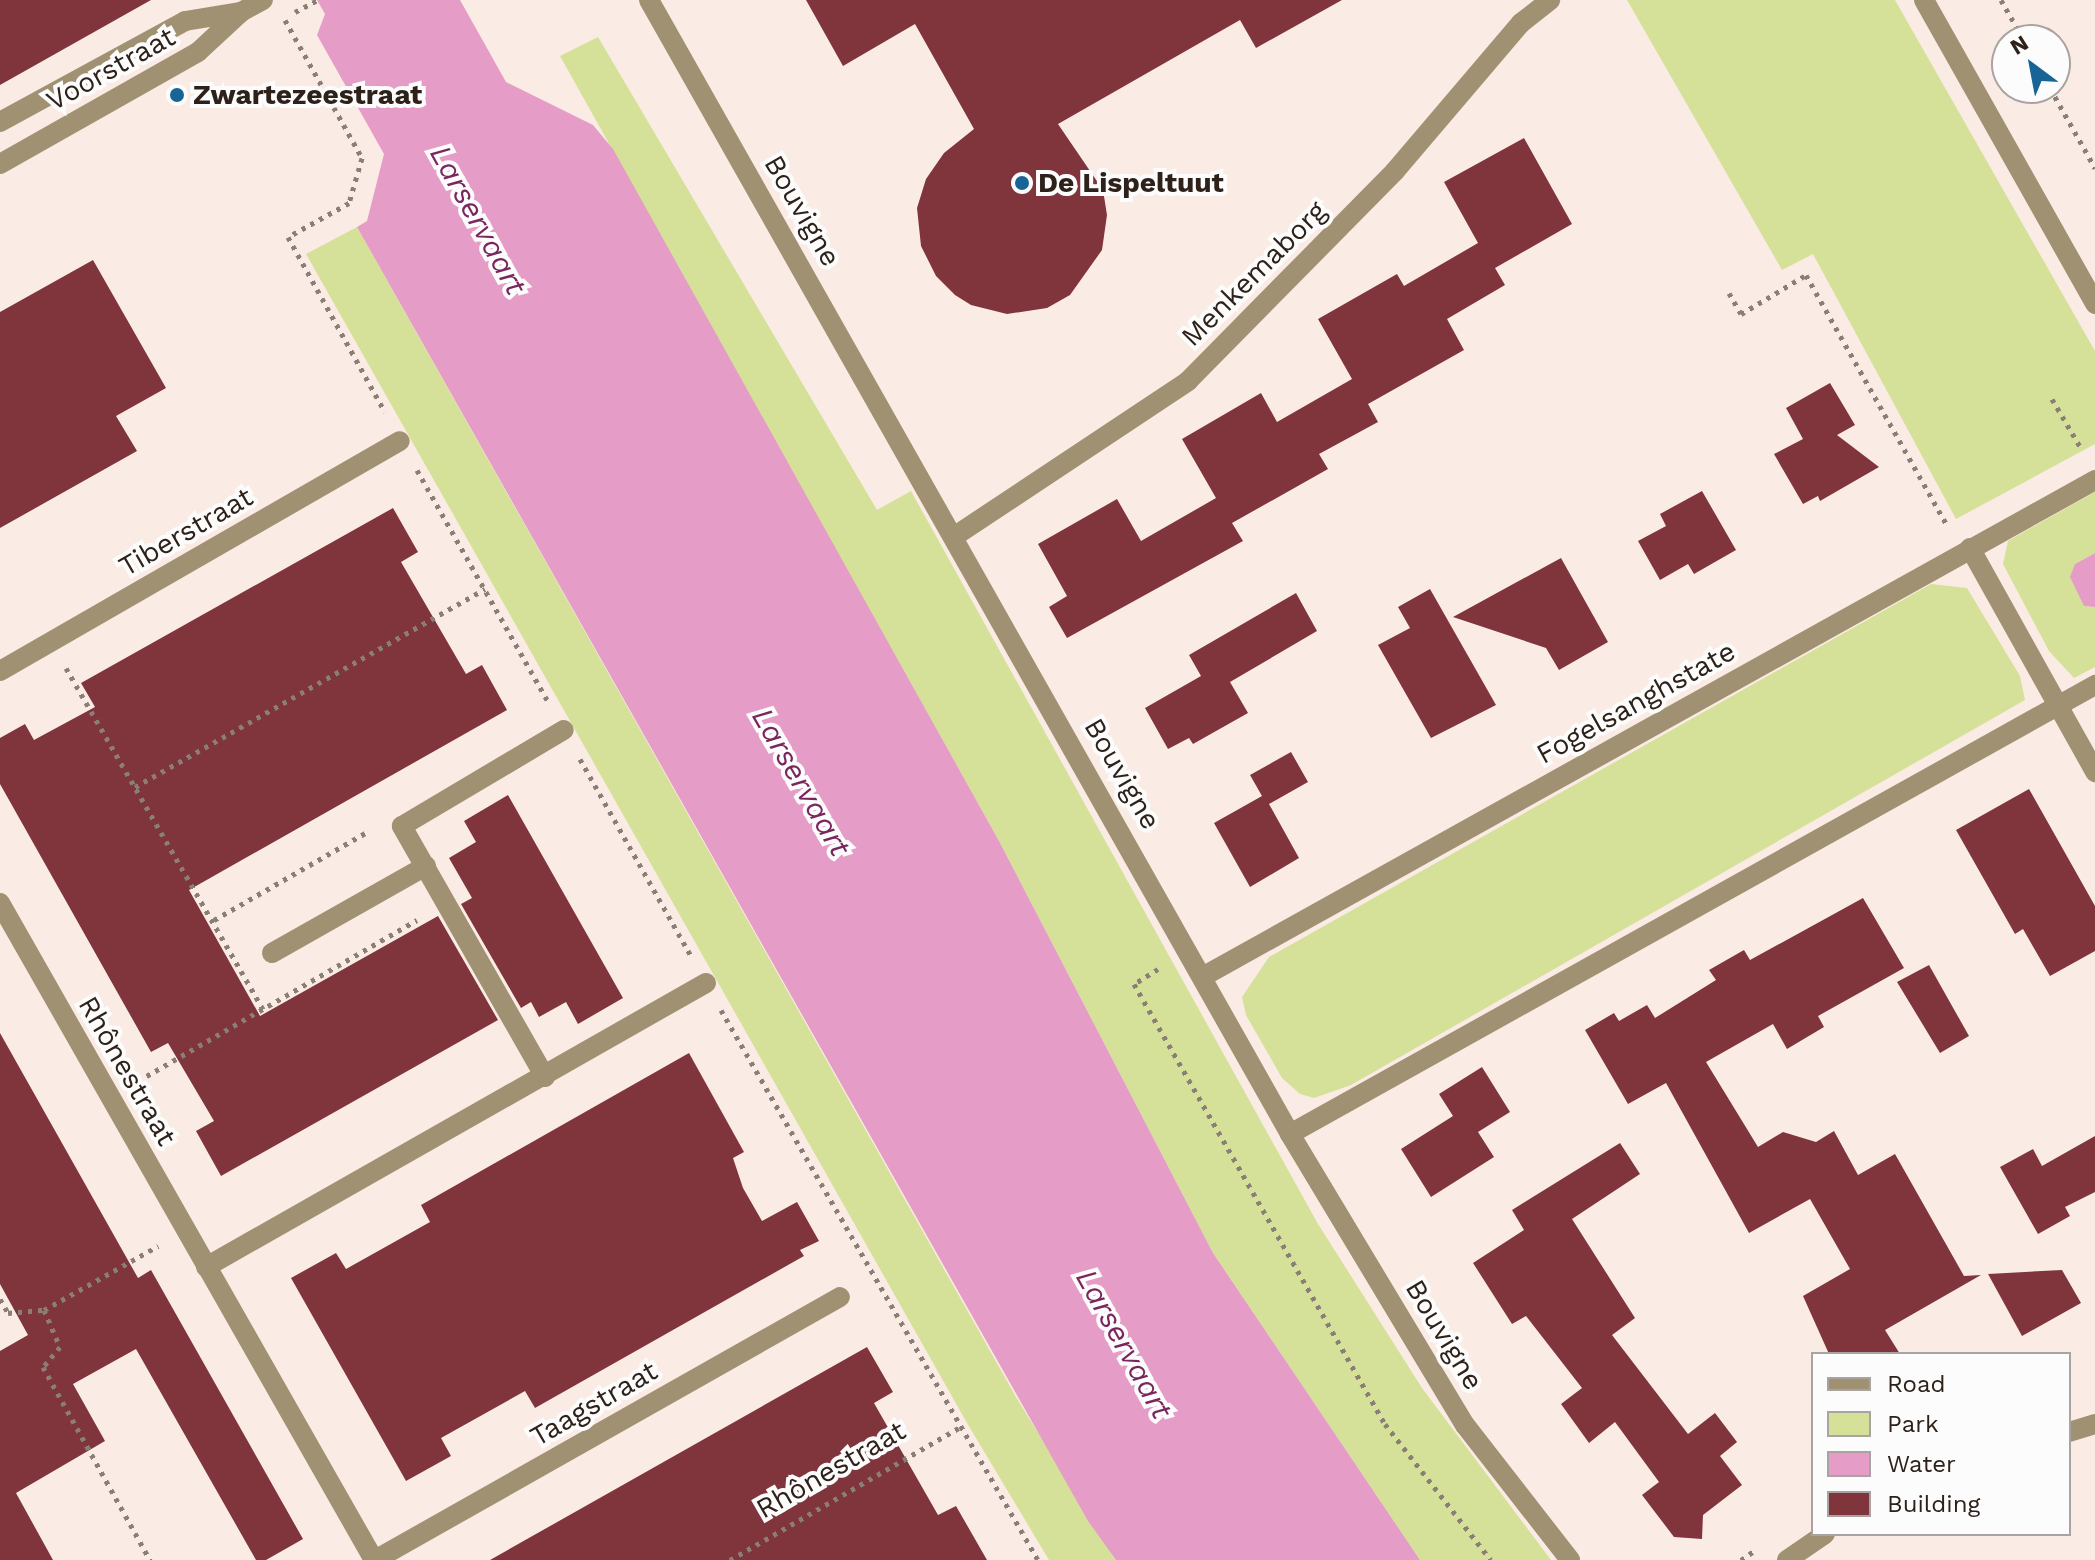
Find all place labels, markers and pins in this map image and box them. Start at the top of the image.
place label: Zwartezeestraat [193,78,422,112]
marker: Zwartezeestraat [168,86,186,104]
place label: De Lispeltuut [1038,166,1224,200]
marker: De Lispeltuut [1013,174,1031,192]

